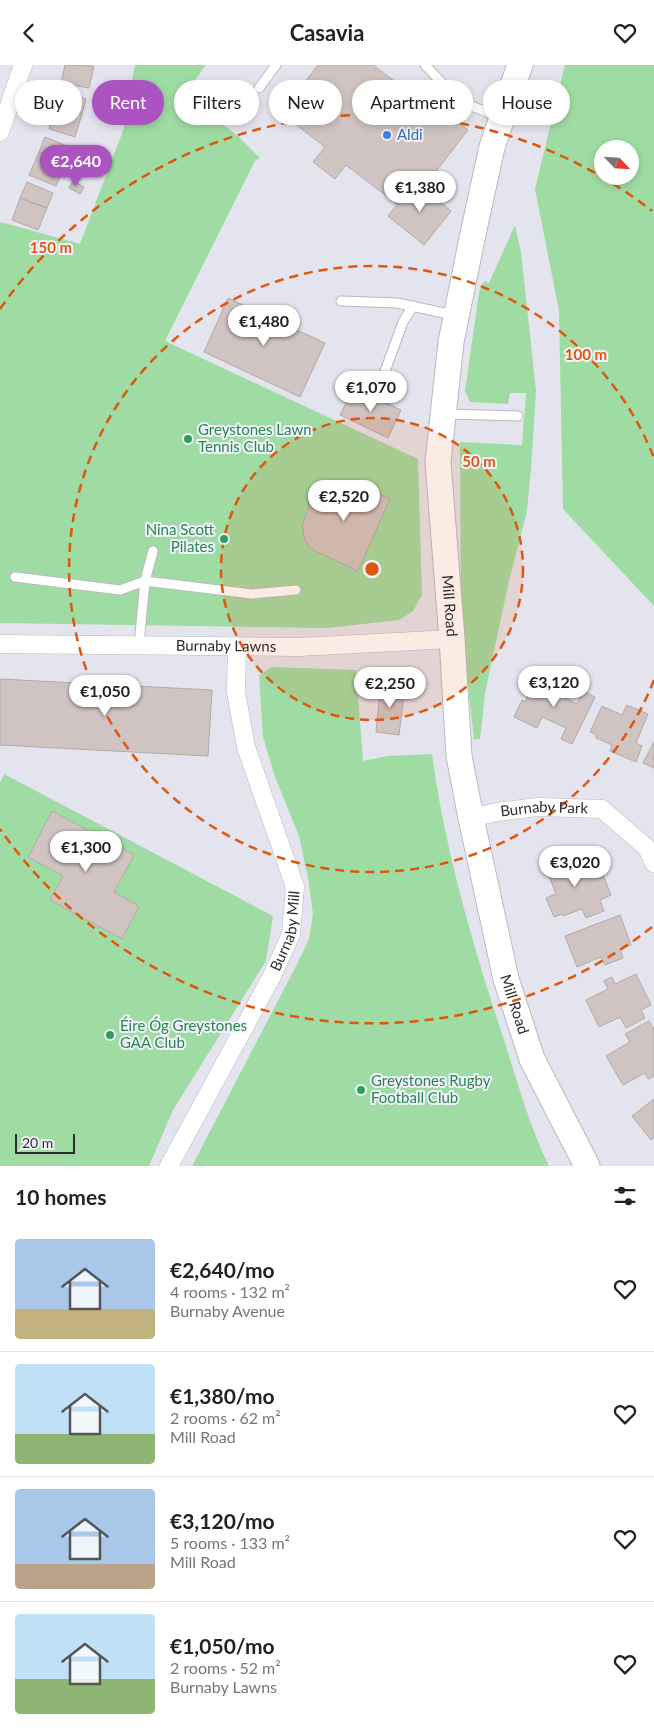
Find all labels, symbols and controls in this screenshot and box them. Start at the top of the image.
icon: back [15,19,43,47]
text: Casavia [290,19,364,46]
icon: heart [611,19,639,47]
chip: Buy [15,80,82,125]
chip: Rent [92,80,164,125]
chip: Filters [174,80,259,125]
chip: New [269,80,342,125]
chip: Apartment [352,80,473,125]
chip: House [483,80,570,125]
place label: Aldi [397,125,423,143]
marker: Aldi [381,129,393,141]
north arrow [594,140,639,185]
map controls [594,140,639,185]
pin: €2,640 [35,145,117,187]
text: €2,640 [51,151,101,170]
pin: €1,380 [379,171,461,213]
text: €1,380 [395,177,445,196]
text: 150 m [30,238,72,256]
pin: €1,480 [223,305,305,347]
text: €1,480 [239,311,289,330]
text: 100 m [565,345,607,363]
pin: €1,070 [330,371,412,413]
text: €1,070 [346,377,396,396]
place label: Greystones Lawn Tennis Club [198,420,312,455]
marker: Greystones Lawn Tennis Club [182,433,194,445]
text: 50 m [462,452,496,470]
pin: €2,520 [303,479,385,522]
text: €2,520 [319,486,369,505]
place label: Nina Scott Pilates [146,520,215,555]
marker: Nina Scott Pilates [218,533,230,545]
centre of rings [363,560,381,578]
street label: Mill Road [439,574,462,637]
street label: Burnaby Lawns [176,636,276,655]
pin: €3,120 [513,665,595,708]
pin: €2,250 [349,667,431,709]
text: €3,120 [529,672,579,691]
text: €2,250 [365,673,415,692]
pin: €1,050 [64,675,146,717]
text: €1,050 [80,681,130,700]
street label: Burnaby Park [499,797,589,820]
pin: €1,300 [45,831,127,873]
text: €1,300 [61,837,111,856]
pin: €3,020 [534,845,616,888]
text: €3,020 [550,852,600,871]
street label: Burnaby Mill [265,890,303,974]
street label: Mill Road [497,972,533,1036]
place label: Éire Óg Greystones GAA Club [120,1016,247,1051]
marker: Éire Óg Greystones GAA Club [104,1029,116,1041]
place label: Greystones Rugby Football Club [371,1071,491,1106]
marker: Greystones Rugby Football Club [355,1084,367,1096]
scale bar [15,1131,75,1154]
text: 20 m [22,1134,53,1151]
icon: filters [611,1182,639,1210]
text: 10 homes [15,1184,106,1209]
text: €2,640/mo [170,1257,275,1282]
icon: home [55,1259,115,1319]
icon: heart [611,1275,639,1303]
text: 4 rooms · 132 m² [170,1282,290,1301]
text: Burnaby Avenue [170,1301,285,1320]
text: €1,380/mo [170,1383,275,1408]
icon: home [55,1384,115,1444]
icon: heart [611,1400,639,1428]
text: 2 rooms · 62 m² [170,1408,281,1427]
text: Mill Road [170,1427,236,1446]
text: €3,120/mo [170,1508,275,1533]
icon: home [55,1509,115,1569]
icon: heart [611,1525,639,1553]
text: 5 rooms · 133 m² [170,1533,290,1552]
text: Mill Road [170,1552,236,1571]
text: €1,050/mo [170,1633,275,1658]
icon: home [55,1634,115,1694]
icon: heart [611,1650,639,1678]
text: 2 rooms · 52 m² [170,1658,281,1677]
text: Burnaby Lawns [170,1677,277,1696]

